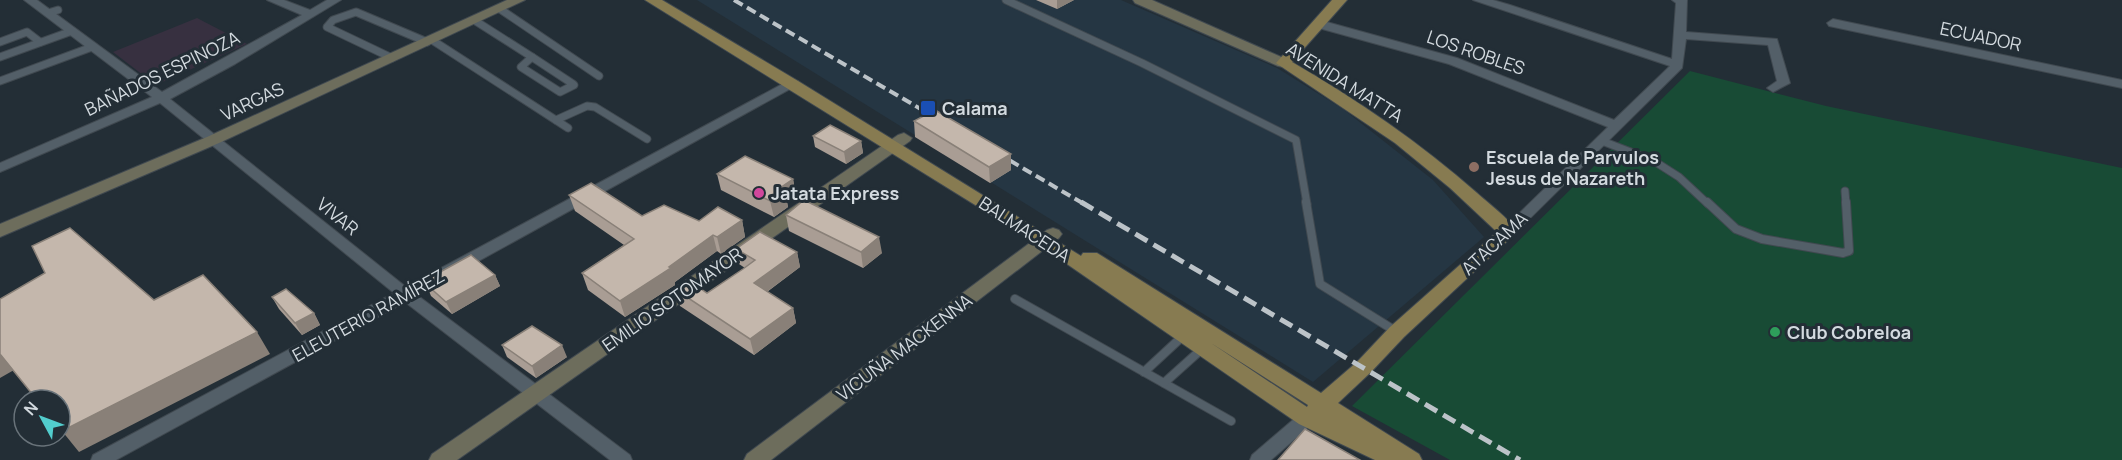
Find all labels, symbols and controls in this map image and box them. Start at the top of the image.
street label: ECUADOR [1938,16,2024,56]
street label: LOS ROBLES [1424,24,1528,80]
street label: BAÑADOS ESPINOZA [80,25,244,121]
street label: AVENIDA MATTA [1282,36,1408,128]
street label: VARGAS [217,76,287,126]
place label: Calama [942,96,1008,120]
marker: Calama [919,99,937,117]
place label: Escuela de Parvulos Jesus de Nazareth [1486,145,1659,190]
marker: Escuela de Parvulos Jesus de Nazareth [1467,160,1481,174]
place label: Jatata Express [771,181,899,205]
marker: Jatata Express [752,186,766,200]
street label: BALMACEDA [975,191,1076,268]
street label: VIVAR [312,192,364,240]
street label: ATACAMA [1456,206,1533,280]
street label: EMILIO SOTOMAYOR [597,241,747,357]
street label: ELEUTERIO RAMÍREZ [288,263,448,367]
street label: VICUÑA MACKENNA [831,288,977,406]
place label: Club Cobreloa [1787,320,1911,344]
marker: Club Cobreloa [1768,325,1782,339]
north arrow [12,388,72,448]
text: N [19,397,43,420]

